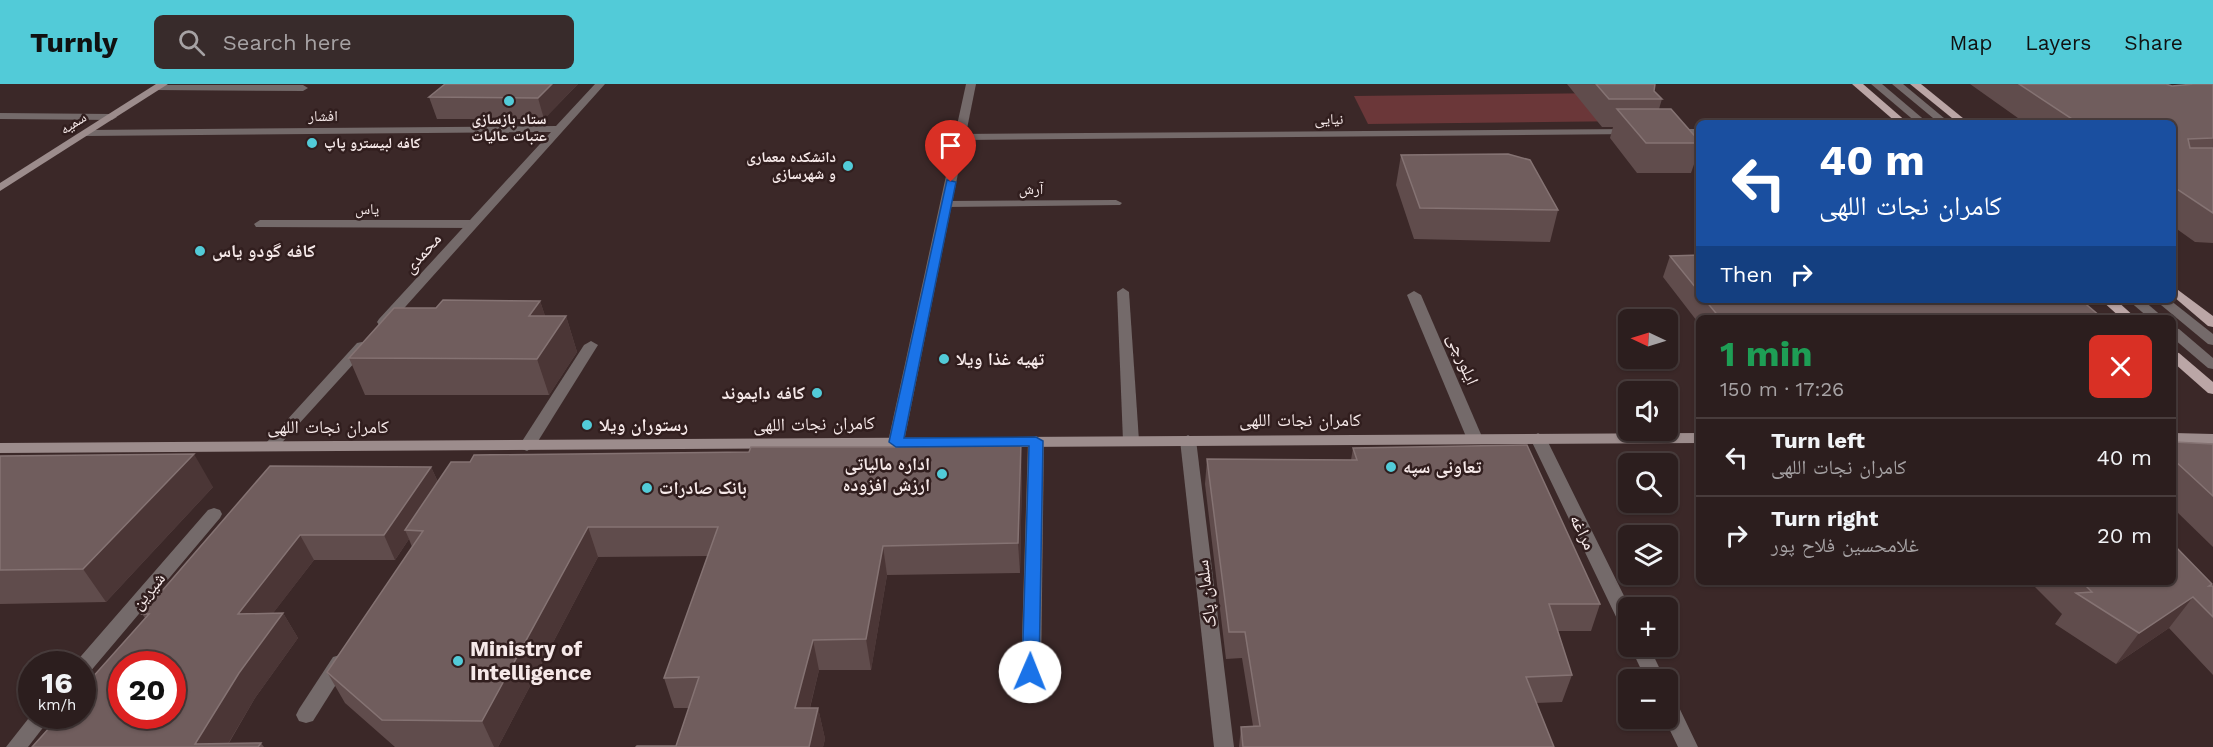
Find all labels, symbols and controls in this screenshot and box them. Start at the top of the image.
search box [154,15,574,69]
text: Turnly [30,26,118,59]
icon: search [175,26,208,59]
text: Search here [223,30,352,55]
text: Map [1949,30,1992,55]
text: Layers [2025,30,2091,55]
text: Share [2124,30,2183,55]
marker: ستاد بازسازی عتبات عالیات [502,94,516,108]
street label: افشار [307,107,338,125]
street label: سمیه [56,108,90,138]
place label: ستاد بازسازی عتبات عالیات [471,110,547,145]
street label: نیایی [1315,110,1343,129]
pin [925,120,976,182]
icon: arrive [934,129,967,162]
place label: کافه لبیسترو پاپ [324,134,421,152]
marker: کافه لبیسترو پاپ [305,136,319,150]
text: 40 m [1819,136,1925,185]
icon: left [1720,144,1798,222]
place label: دانشکده معماری و شهرسازی [746,148,836,183]
marker: دانشکده معماری و شهرسازی [841,159,855,173]
street label: آرش [1019,180,1044,199]
text: کامران نجات اللهی [1819,190,2002,222]
street label: یاس [355,200,379,219]
street label: محمدی [398,228,446,278]
place label: کافه گودو یاس [212,240,316,262]
marker: کافه گودو یاس [193,244,207,258]
icon: right [1785,258,1818,291]
text: Then [1720,262,1773,287]
north arrow [1618,309,1678,369]
map controls [1618,309,1678,729]
street label: ایلورچی [1442,330,1484,388]
text: 1 min [1720,333,1812,375]
button: close [2089,335,2152,398]
place label: تهیه غذا ویلا [956,348,1044,369]
marker: تهیه غذا ویلا [937,352,951,366]
text: 150 m · 17:26 [1720,377,1844,401]
button: sound [1618,381,1678,441]
place label: کافه دایموند [722,382,805,403]
marker: کافه دایموند [810,386,824,400]
street label: کامران نجات اللهی [1239,409,1361,431]
street label: کامران نجات اللهی [753,412,876,436]
place label: رستوران ویلا [599,414,688,436]
street label: کامران نجات اللهی [267,416,389,438]
marker: رستوران ویلا [580,418,594,432]
text: Turn left [1771,428,1865,453]
icon: left [1720,441,1753,474]
text: 40 m [2096,445,2152,470]
place label: اداره مالیاتی ارزش افزوده [843,453,930,496]
button: search [1618,453,1678,513]
text: کامران نجات اللهی [1771,455,1906,479]
place label: تعاونی سپه [1403,456,1482,478]
marker: تعاونی سپه [1384,460,1398,474]
marker: اداره مالیاتی ارزش افزوده [935,467,949,481]
place label: بانک صادرات [659,477,747,499]
marker: بانک صادرات [640,481,654,495]
text: Turn right [1771,506,1878,531]
street label: مراغه [1566,511,1601,553]
icon: right [1720,519,1753,552]
text: 20 m [2097,523,2152,548]
button: layers [1618,525,1678,585]
text: غلامحسین فلاح‌ پور [1771,533,1919,557]
street label: سلمان پاک [1191,559,1221,629]
street label: شیرین [126,568,170,614]
button: + [1618,597,1678,657]
place label: Ministry of Intelligence [470,636,592,685]
position arrow [998,640,1062,704]
speed limit sign: 20 [108,651,186,729]
marker: Ministry of Intelligence [451,654,465,668]
text: 16 [41,665,73,700]
button: − [1618,669,1678,729]
text: km/h [38,696,76,714]

